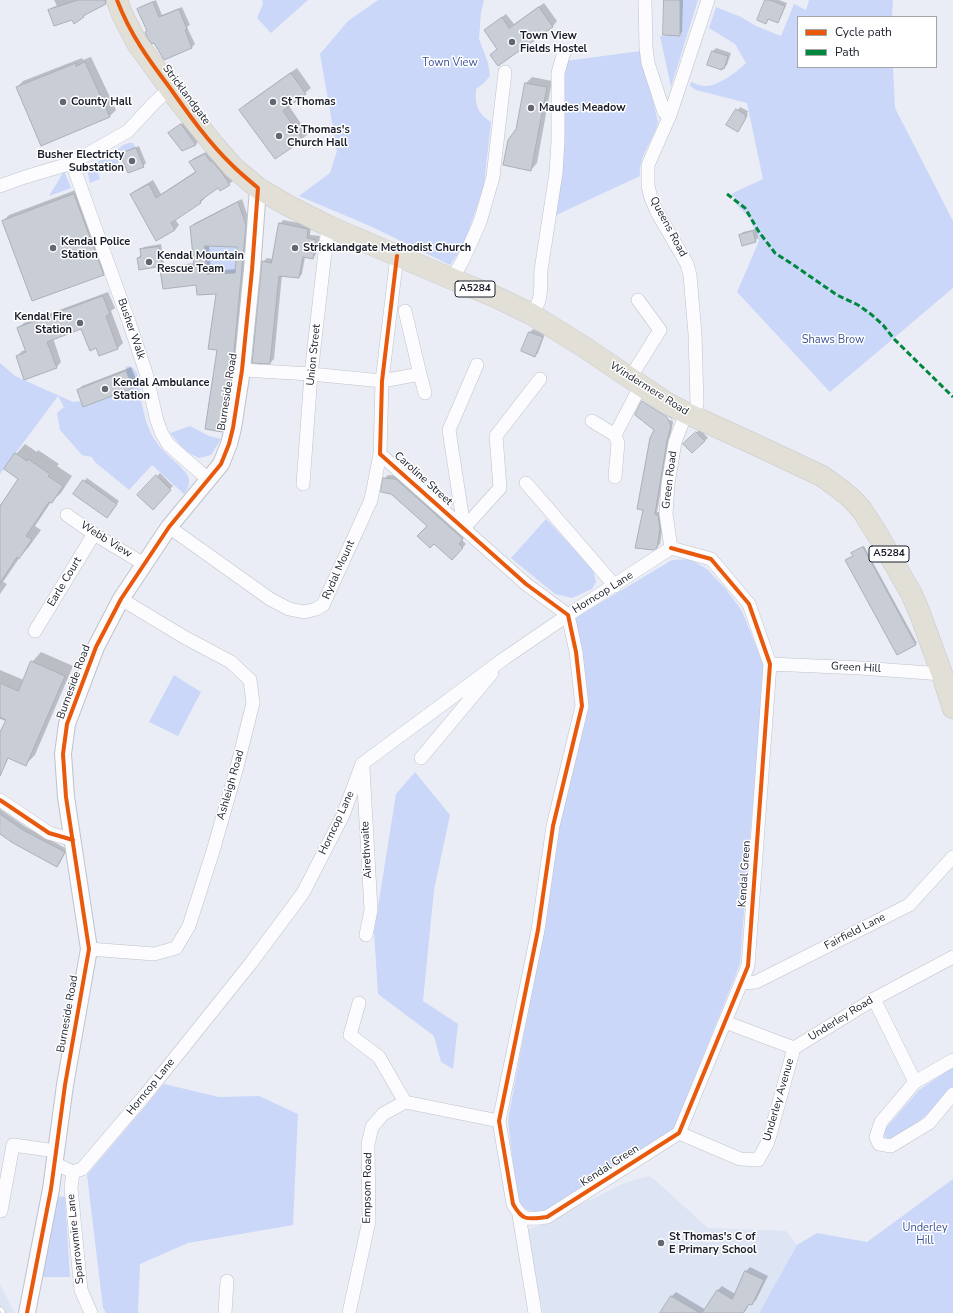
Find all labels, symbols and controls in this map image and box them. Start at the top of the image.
legend [797,16,937,68]
text: Cycle path [835,24,892,40]
place label: Town View Fields Hostel [520,29,587,55]
marker: Town View Fields Hostel [507,37,517,47]
text: Path [835,44,860,60]
park label: Town View [422,56,478,70]
street label: Stricklandgate [159,63,213,127]
place label: County Hall [71,95,132,109]
place label: St Thomas [281,95,336,109]
marker: County Hall [58,97,68,107]
marker: St Thomas [268,97,278,107]
place label: Maudes Meadow [539,101,626,115]
marker: Maudes Meadow [526,103,536,113]
place label: St Thomas's Church Hall [287,123,350,149]
marker: St Thomas's Church Hall [274,131,284,141]
place label: Busher Electricty Substation [37,148,124,174]
marker: Busher Electricty Substation [127,156,137,166]
street label: Queens Road [647,195,689,259]
place label: Kendal Police Station [61,235,130,261]
place label: Stricklandgate Methodist Church [303,241,471,255]
marker: Kendal Police Station [48,243,58,253]
marker: Stricklandgate Methodist Church [290,243,300,253]
place label: Kendal Mountain Rescue Team [157,249,244,275]
marker: Kendal Mountain Rescue Team [144,257,154,267]
road number: A5284 [455,281,495,297]
street label: Busher Walk [114,297,148,361]
place label: Kendal Fire Station [14,310,72,336]
marker: Kendal Fire Station [75,318,85,328]
street label: Union Street [304,323,324,387]
park label: Shaws Brow [802,333,864,347]
street label: Burneside Road [215,352,241,432]
street label: Windermere Road [607,359,691,419]
place label: Kendal Ambulance Station [113,376,209,402]
marker: Kendal Ambulance Station [100,384,110,394]
street label: Caroline Street [391,449,455,509]
street label: Green Road [660,450,680,510]
street label: Webb View [78,519,134,561]
street label: Rydal Mount [320,539,358,601]
road number: A5284 [869,546,909,562]
street label: Earle Court [45,555,85,609]
street label: Horncop Lane [570,569,636,617]
street label: Burneside Road [54,643,94,721]
street label: Green Hill [831,660,881,676]
street label: Ashleigh Road [215,748,247,822]
street label: Horncop Lane [316,789,358,857]
street label: Airethwaite [359,821,375,879]
street label: Kendal Green [736,840,754,908]
street label: Fairfield Lane [822,911,888,953]
street label: Burneside Road [55,974,81,1054]
street label: Underley Road [806,994,876,1044]
street label: Horncop Lane [124,1056,178,1118]
street label: Underley Avenue [761,1057,797,1143]
street label: Kendal Green [578,1142,642,1190]
street label: Empsom Road [361,1152,375,1224]
street label: Sparrowmire Lane [65,1193,87,1285]
park label: Underley Hill [902,1221,948,1247]
place label: St Thomas's C of E Primary School [669,1230,757,1256]
marker: St Thomas's C of E Primary School [656,1238,666,1248]

